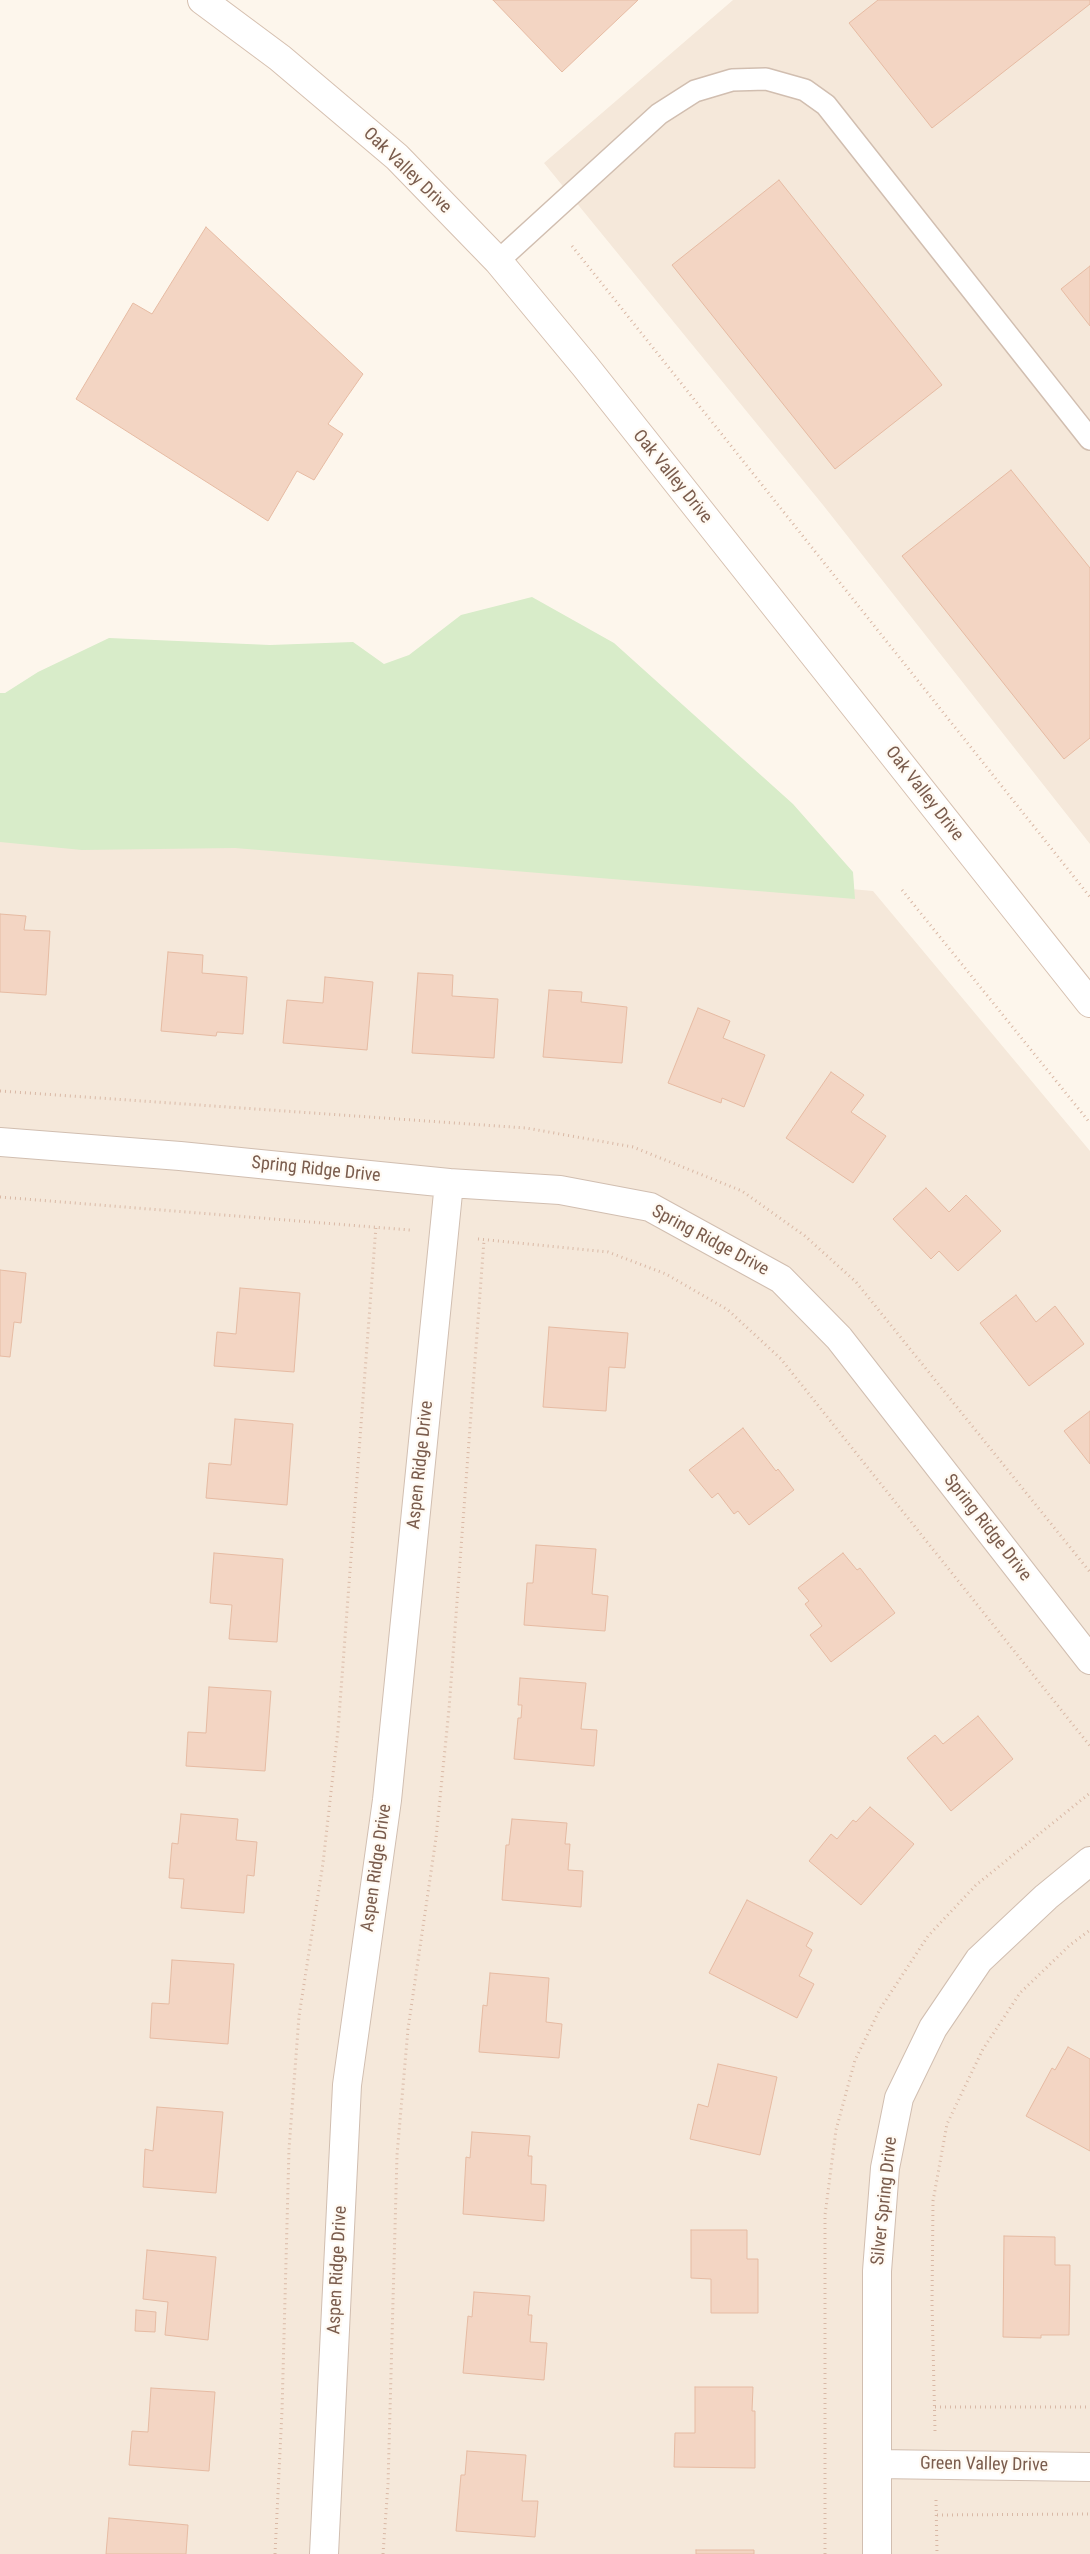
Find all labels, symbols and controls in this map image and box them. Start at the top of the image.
street label: Oak Valley Drive [358,124,456,218]
street label: Oak Valley Drive [628,426,716,528]
street label: Oak Valley Drive [880,742,968,846]
street label: Spring Ridge Drive [250,1152,382,1188]
street label: Spring Ridge Drive [648,1201,772,1281]
street label: Aspen Ridge Drive [404,1400,438,1530]
street label: Spring Ridge Drive [939,1470,1035,1586]
street label: Aspen Ridge Drive [357,1803,397,1933]
street label: Silver Spring Drive [868,2136,902,2266]
street label: Aspen Ridge Drive [324,2205,352,2335]
street label: Green Valley Drive [920,2453,1048,2477]

